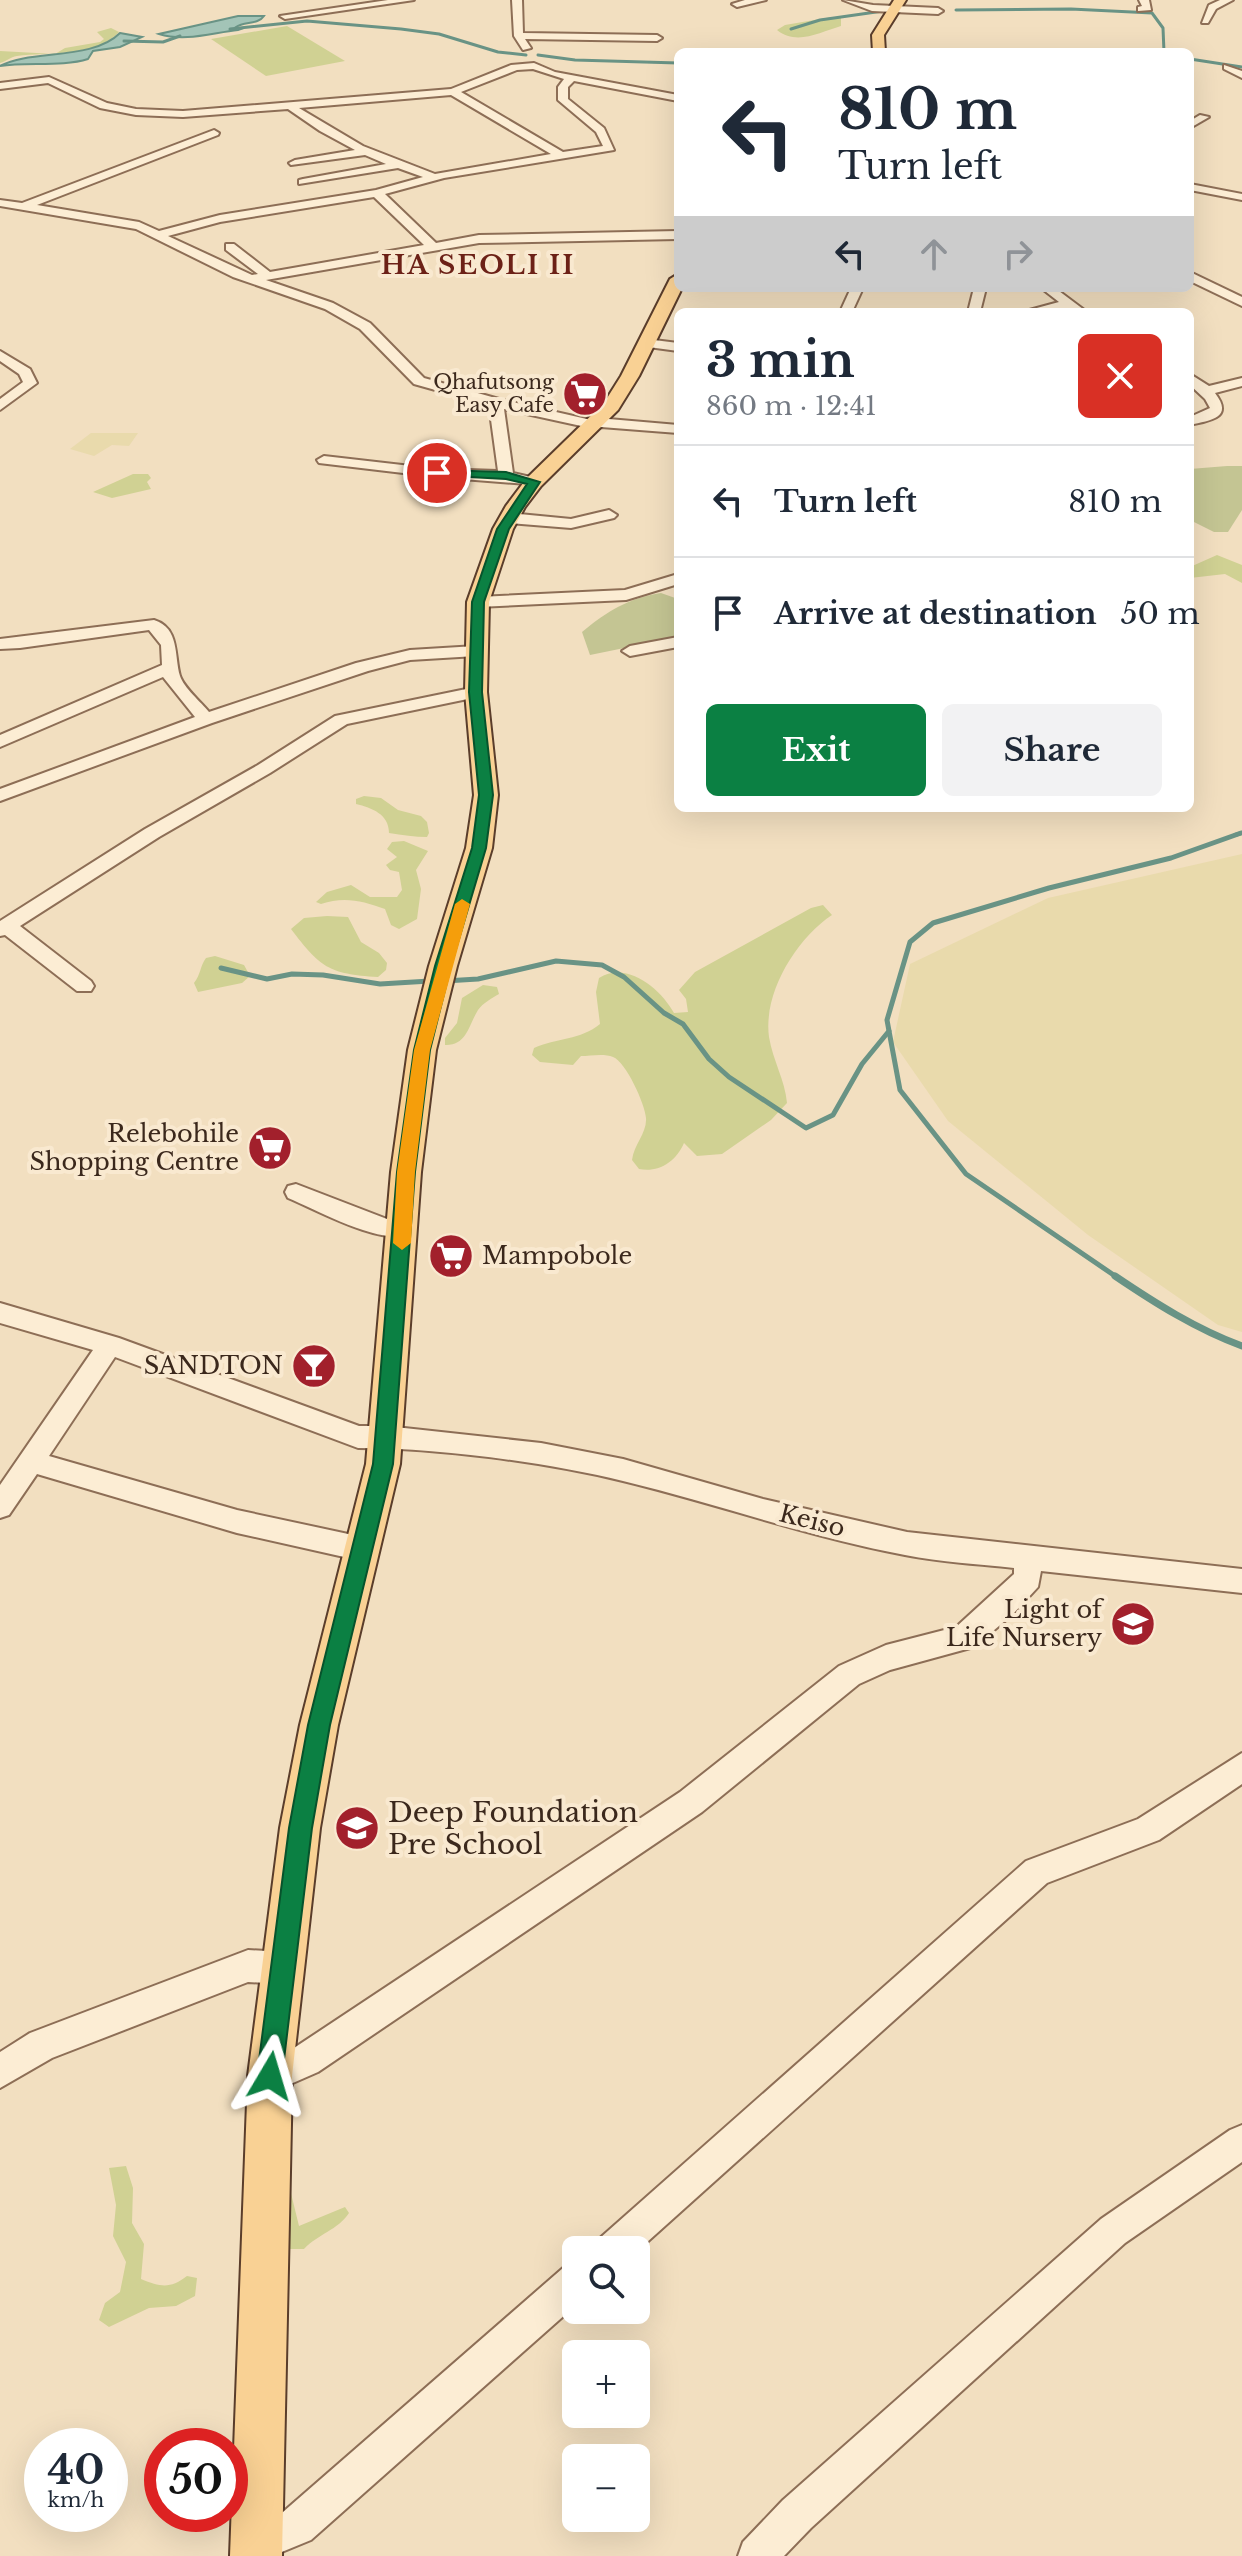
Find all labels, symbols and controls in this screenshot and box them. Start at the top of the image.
text: 810 m [838,75,1017,144]
icon: left [706,80,810,184]
text: Turn left [838,144,1002,189]
icon: left [828,232,872,276]
icon: ahead [912,232,956,276]
icon: right [996,232,1040,276]
district label: HA SEOLI II [381,249,575,281]
text: 3 min [706,330,855,390]
button: close [1078,334,1162,418]
place label: Qhafutsong Easy Cafe [433,370,555,417]
supermarket icon: Qhafutsong Easy Cafe [561,370,609,418]
text: 860 m · 12:41 [706,390,877,422]
pin [403,439,471,507]
icon: arrive [415,451,459,495]
icon: left [706,479,750,523]
text: Turn left [774,483,917,520]
text: 810 m [1068,483,1162,520]
icon: arrive [706,591,750,635]
text: Arrive at destination [774,595,1097,632]
text: 50 m [1121,595,1200,632]
button: Exit [706,704,926,796]
button: Share [942,704,1162,796]
place label: Relebohile Shopping Centre [29,1119,239,1176]
supermarket icon: Relebohile Shopping Centre [246,1124,294,1172]
supermarket icon: Mampobole [427,1232,475,1280]
place label: Mampobole [482,1241,632,1270]
bar icon: SANDTON [290,1342,338,1390]
place label: SANDTON [144,1351,283,1380]
street label: Keiso [776,1498,848,1543]
place label: Light of Life Nursery [946,1595,1105,1652]
school or university icon: Light of Life Nursery [1109,1600,1157,1648]
place label: Deep Foundation Pre School [388,1795,638,1862]
school or university icon: Deep Foundation Pre School [333,1804,381,1852]
position arrow [228,2034,312,2118]
map controls [562,2236,650,2532]
button: search [562,2236,650,2324]
button: + [562,2340,650,2428]
speed limit sign: 50 [144,2428,248,2532]
button: − [562,2444,650,2532]
text: 40 [48,2445,104,2495]
text: km/h [48,2488,104,2512]

